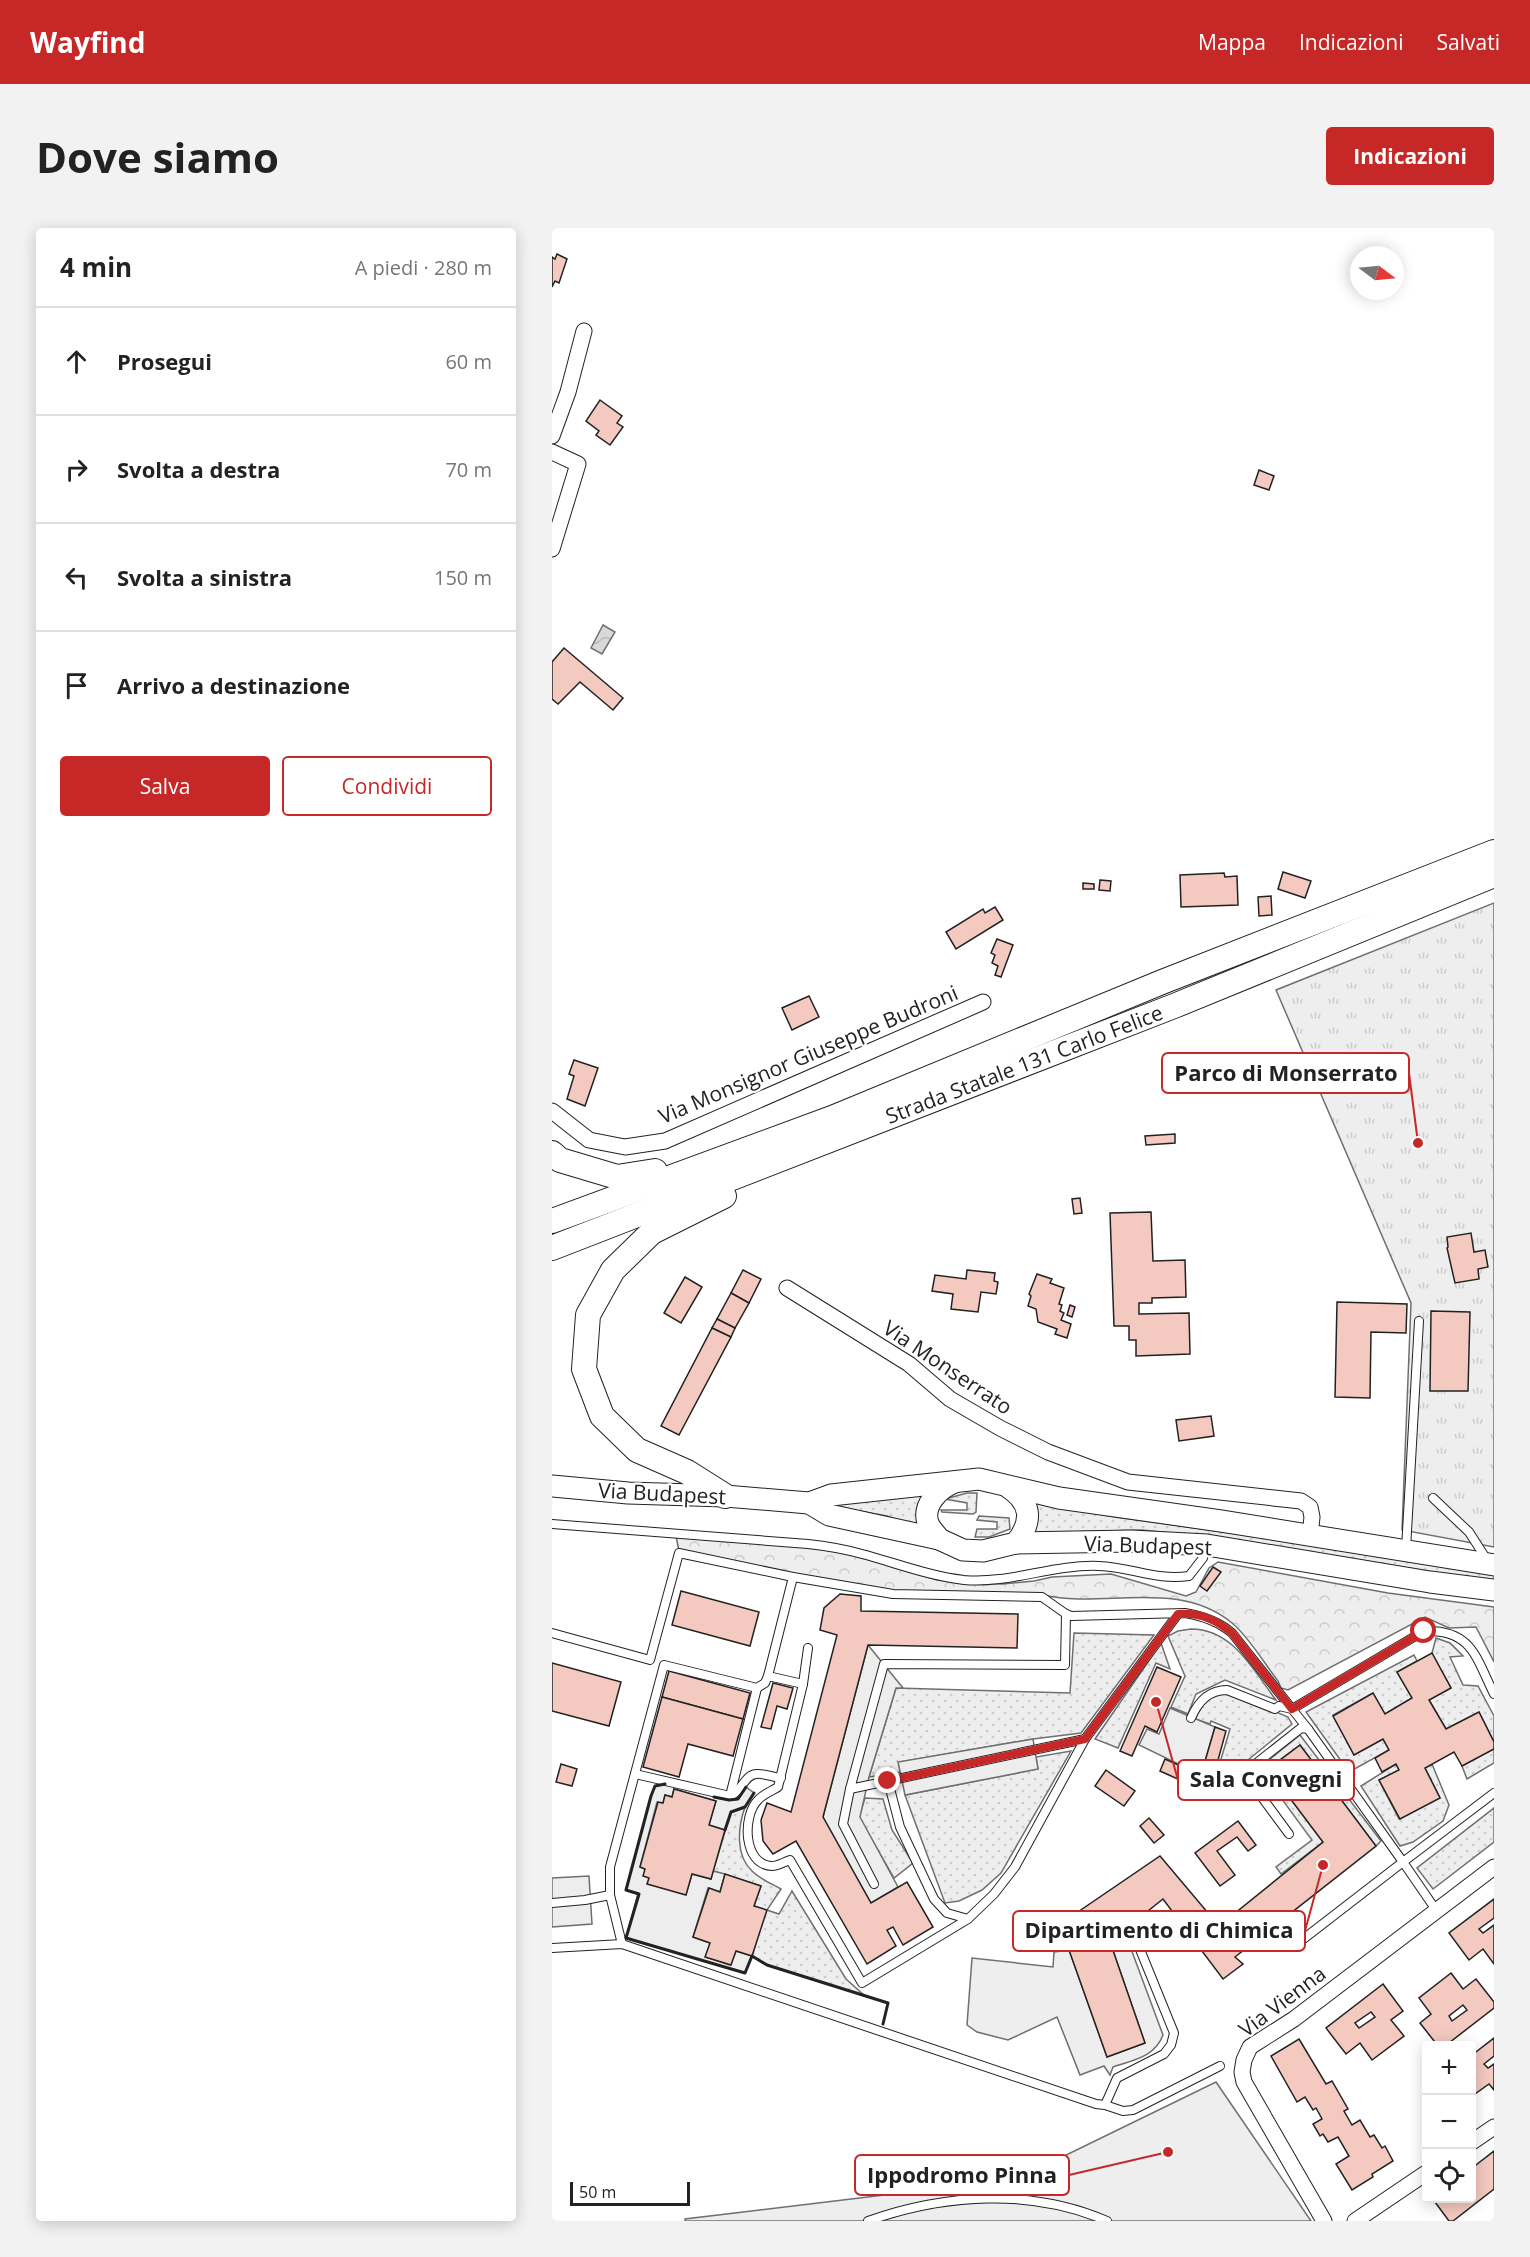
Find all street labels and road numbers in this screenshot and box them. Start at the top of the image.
street label: Via Monsignor Giuseppe Budroni [654,978,962,1130]
street label: Strada Statale 131 Carlo Felice [881,998,1167,1130]
street label: Via Monserrato [878,1313,1018,1421]
street label: Via Budapest [597,1476,727,1510]
street label: Via Budapest [1084,1529,1212,1561]
street label: Via Vienna [1233,1959,1331,2043]

